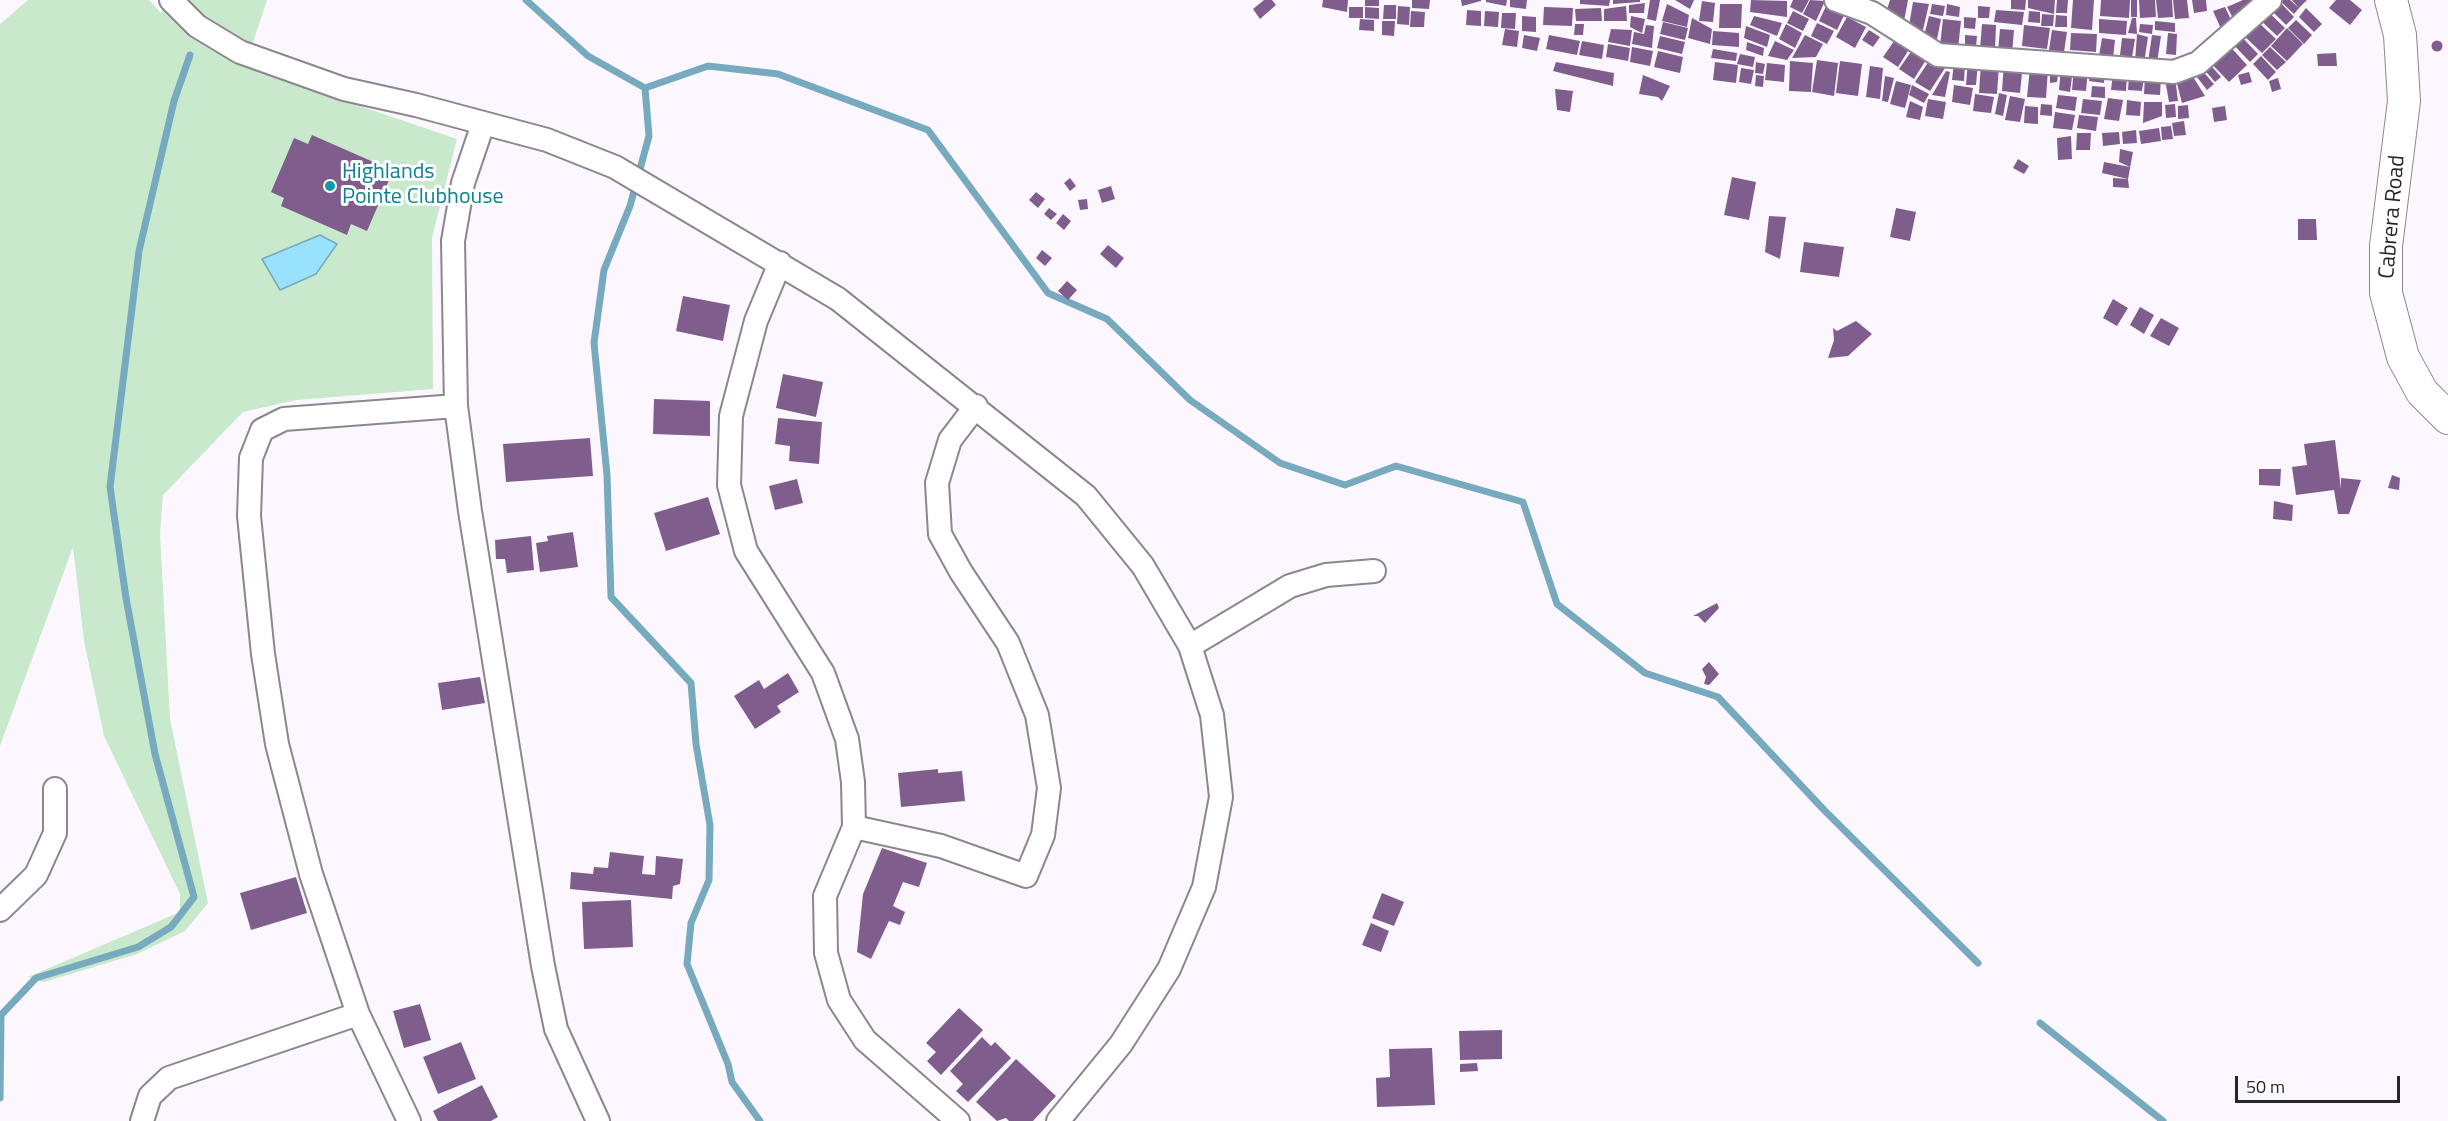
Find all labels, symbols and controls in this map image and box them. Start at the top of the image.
street label: Cabrera Road [2374,154,2412,280]
place label: Highlands Pointe Clubhouse [342,160,504,212]
marker: Highlands Pointe Clubhouse [323,179,337,193]
scale bar [2238,1064,2403,1102]
text: 50 m [2246,1073,2285,1100]

